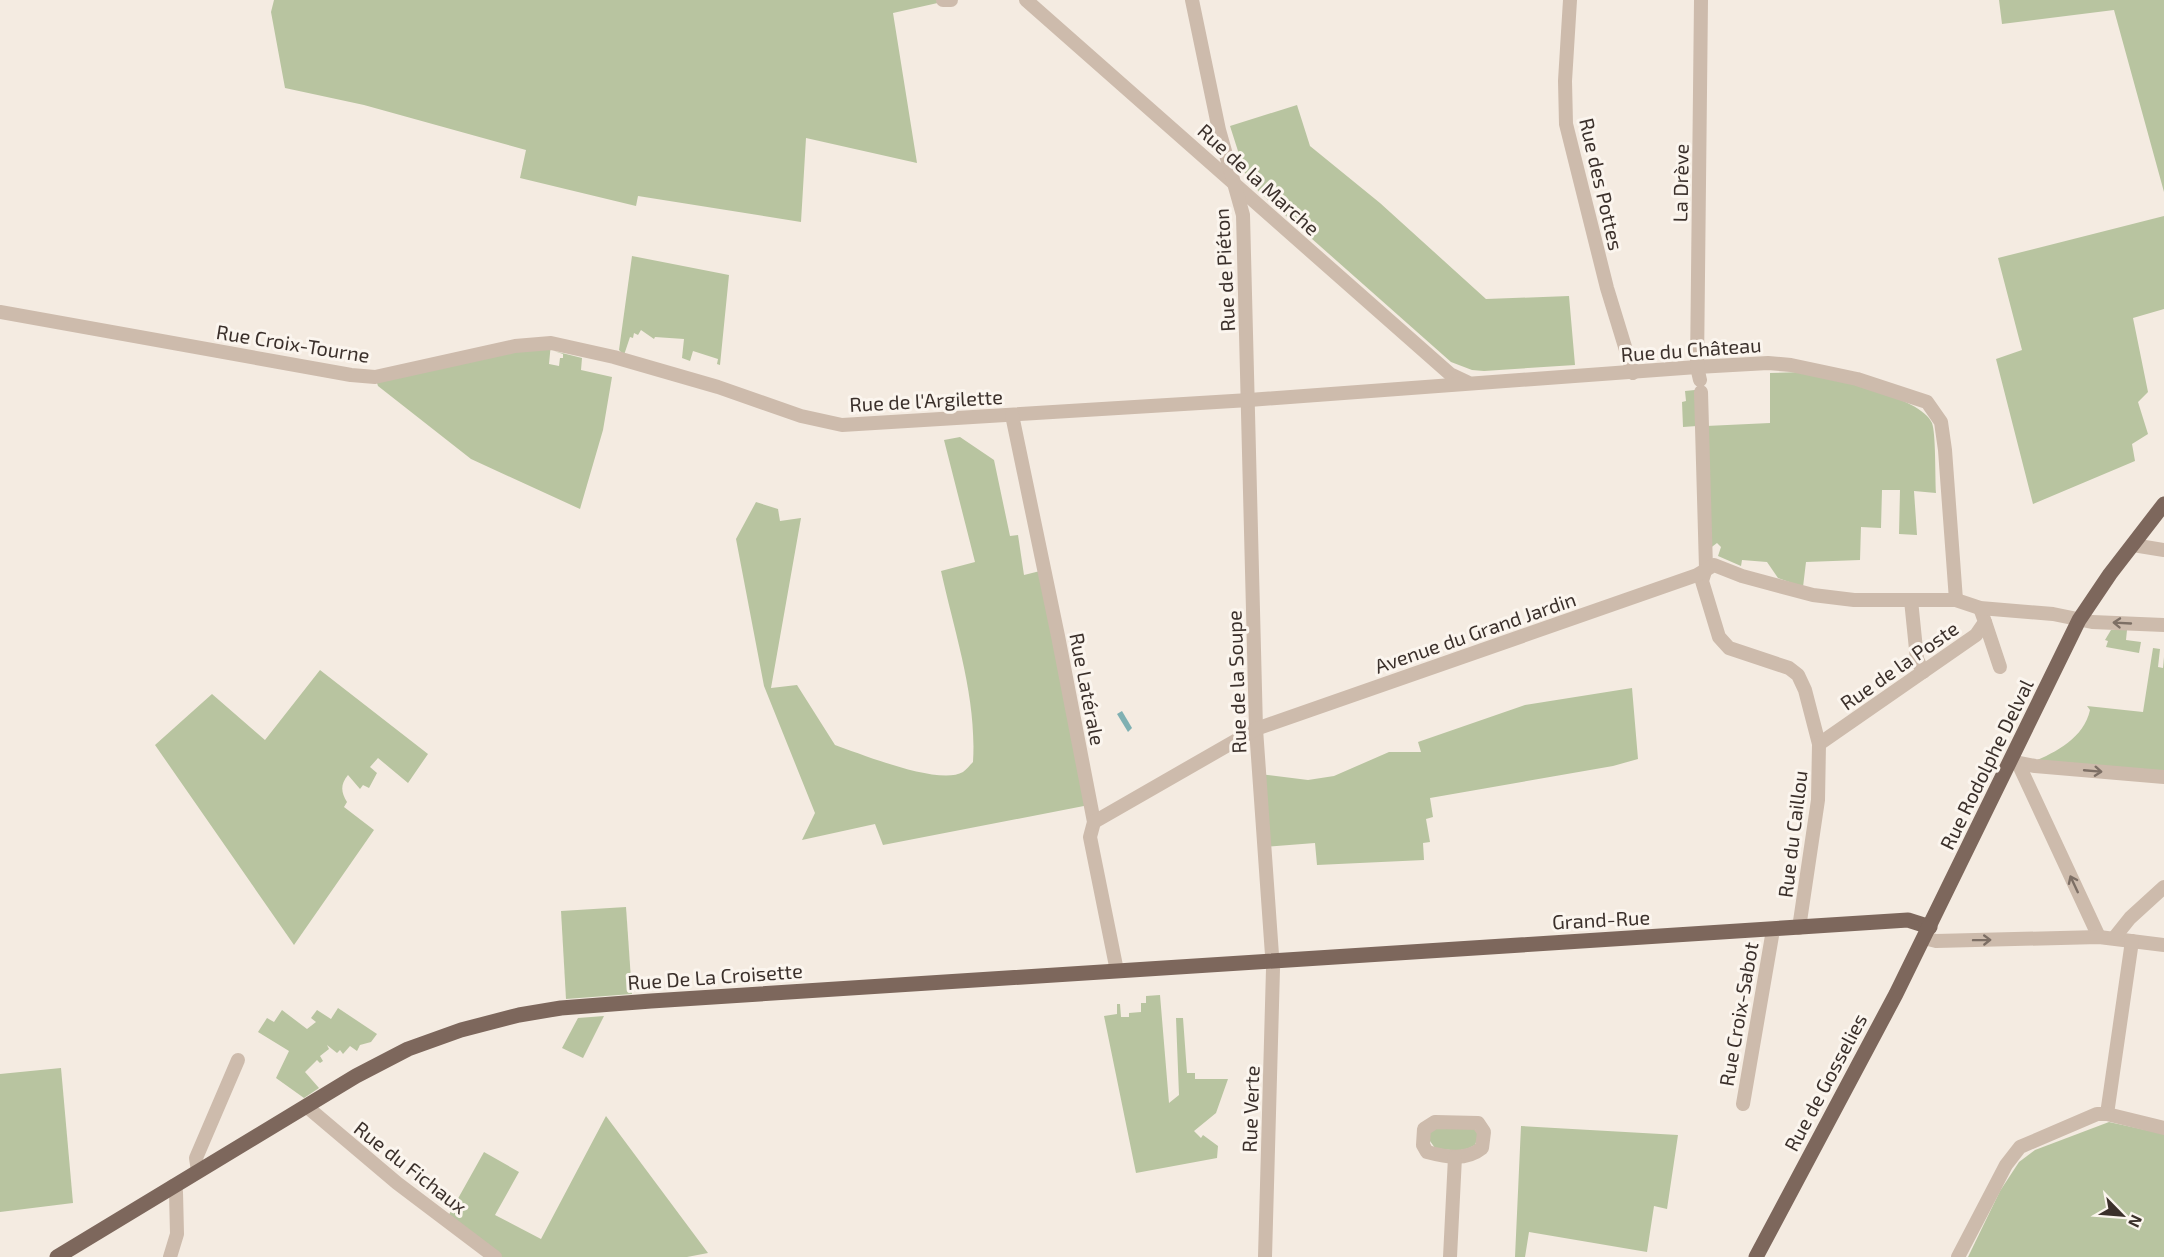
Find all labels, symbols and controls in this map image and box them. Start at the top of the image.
street label: Rue des Pottes [1575,116,1629,252]
street label: Rue de la Marche [1193,118,1325,240]
street label: La Drève [1667,143,1693,223]
street label: Rue de Piéton [1209,208,1239,332]
street label: Rue Croix-Tourne [215,319,371,367]
street label: Rue du Château [1620,332,1762,366]
street label: Rue de l'Argilette [849,384,1003,416]
street label: Avenue du Grand Jardin [1371,586,1579,678]
street label: Rue de la Soupe [1222,610,1250,754]
street label: Rue de la Poste [1835,615,1963,715]
one-way arrow [2112,618,2132,629]
street label: Rue Latérale [1065,631,1111,747]
street label: Rue Rodolphe Delval [1934,675,2038,853]
one-way arrow [2083,766,2103,777]
street label: Rue du Caillou [1772,769,1812,899]
one-way arrow [2067,876,2079,894]
street label: Grand-Rue [1551,904,1651,934]
one-way arrow [1972,934,1992,946]
street label: Rue Croix-Sabot [1714,940,1763,1088]
street label: Rue De La Croisette [627,958,803,994]
street label: Rue de Gosselies [1779,1009,1871,1155]
street label: Rue Verte [1236,1065,1264,1153]
street label: Rue du Fichaux [350,1116,472,1219]
north arrow [2092,1185,2152,1245]
text: N [2125,1212,2147,1231]

